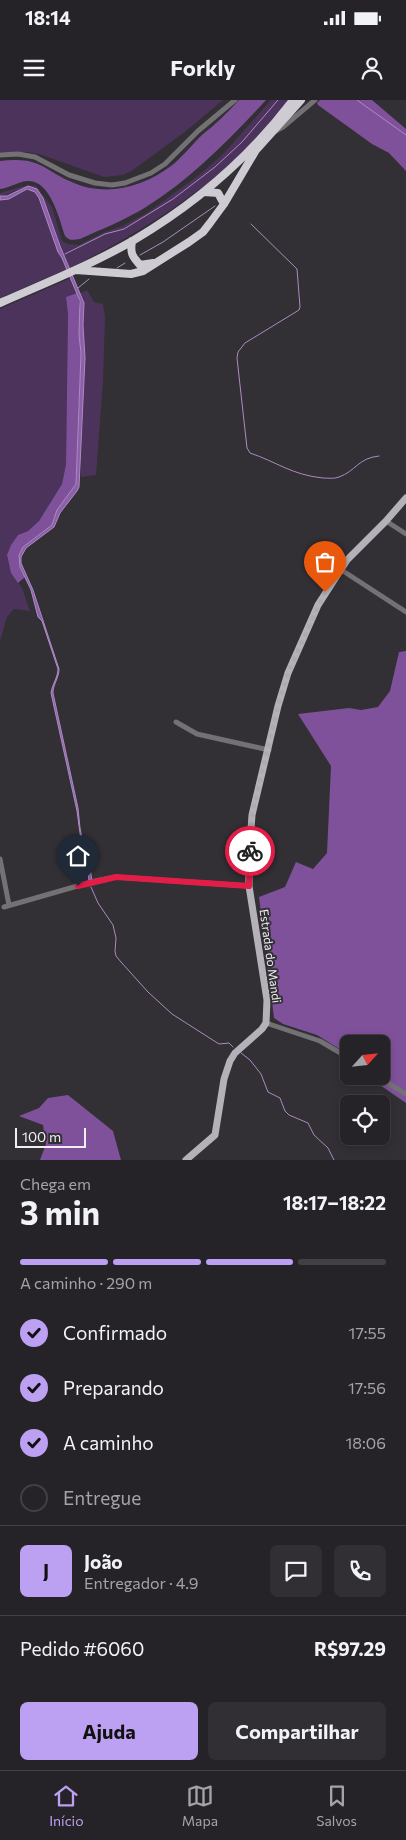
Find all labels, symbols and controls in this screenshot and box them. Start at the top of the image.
text: 18:14 [25,6,71,29]
icon: menu [20,54,48,82]
text: Forkly [170,54,236,81]
icon: person [358,54,386,82]
pin [304,541,346,592]
icon: bag [311,548,339,576]
courier [225,826,275,876]
pin [57,835,99,886]
icon: bike [236,837,264,865]
icon: home [64,842,92,870]
street label: Estrada do Mandi [257,908,285,1004]
north arrow [340,1035,390,1085]
map controls [340,1035,390,1145]
button: locate [340,1095,390,1145]
scale bar [15,1125,86,1148]
text: 100 m [22,1128,61,1145]
text: Chega em [20,1174,91,1193]
text: 18:17–18:22 [283,1191,386,1214]
text: 3 min [20,1192,100,1232]
text: A caminho · 290 m [20,1273,152,1292]
icon: check [20,1319,48,1347]
text: Confirmado [63,1321,167,1344]
text: 17:55 [349,1323,386,1342]
icon: check [20,1374,48,1402]
text: Preparando [63,1376,164,1399]
text: 17:56 [348,1378,386,1397]
icon: check [20,1429,48,1457]
text: A caminho [63,1431,154,1454]
text: 18:06 [346,1433,386,1452]
text: Entregue [63,1486,141,1509]
button: chat [270,1545,322,1597]
button: phone [334,1545,386,1597]
text: João [84,1550,123,1573]
text: J [43,1559,49,1582]
text: Entregador · 4.9 [84,1573,199,1592]
text: Pedido #6060 [20,1637,144,1660]
text: R$97.29 [314,1637,386,1660]
button: Ajuda [20,1702,198,1760]
button: Compartilhar [208,1702,386,1760]
tab: Início [49,1782,84,1829]
tab: Mapa [182,1782,218,1829]
tab: Salvos [316,1782,357,1829]

